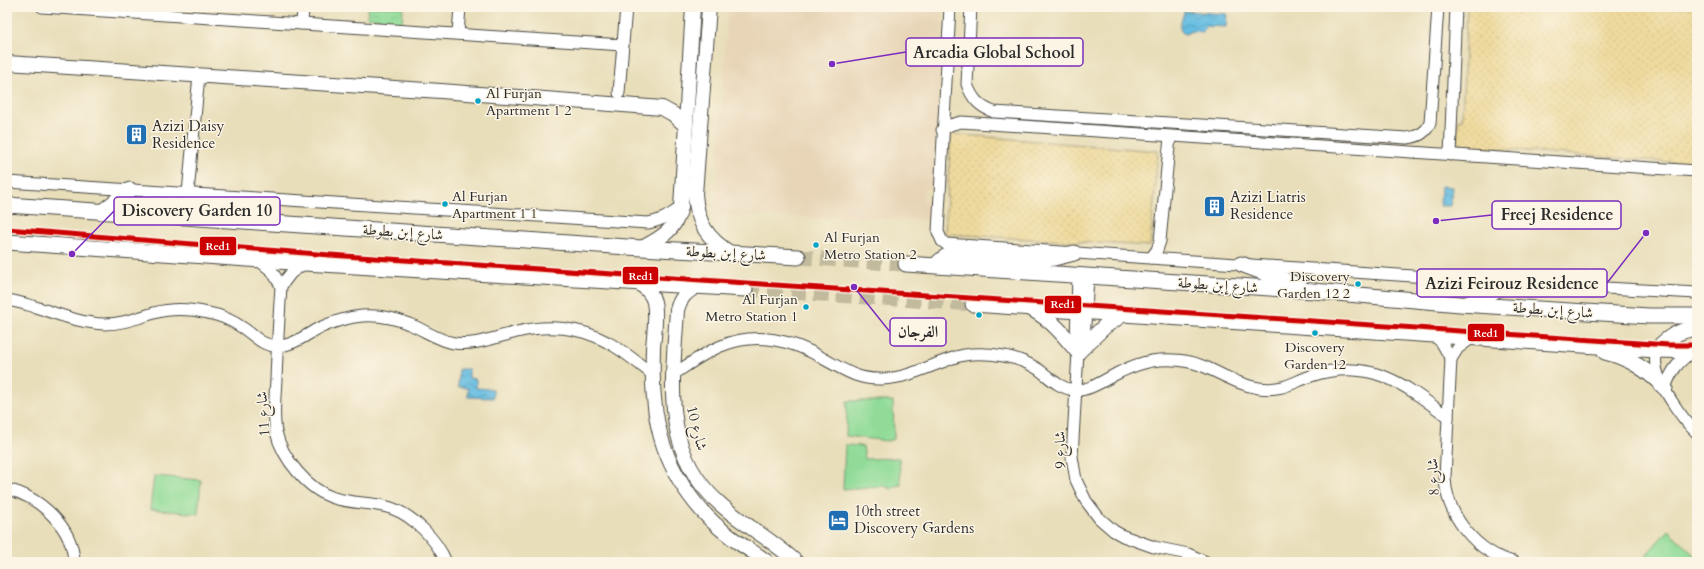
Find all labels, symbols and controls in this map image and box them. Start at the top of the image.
callout: Arcadia Global School [906,38,1083,66]
text: Arcadia Global School [913,42,1075,64]
place label: Al Furjan Apartment 1 2 [486,84,571,120]
marker: Al Furjan Apartment 1 2 [473,96,483,106]
place label: Azizi Daisy Residence [152,116,224,153]
building icon: Azizi Daisy Residence [124,122,150,148]
place label: Al Furjan Apartment 1 1 [452,187,537,223]
place label: Azizi Liatris Residence [1230,187,1306,224]
building icon: Azizi Liatris Residence [1202,193,1228,219]
callout: Discovery Garden 10 [114,197,280,225]
marker: Al Furjan Apartment 1 1 [440,199,450,209]
text: Discovery Garden 10 [122,200,272,222]
callout: Freej Residence [1492,201,1621,229]
text: Freej Residence [1501,204,1613,226]
street label: شارع إبن بطوطة [362,219,444,248]
place label: Al Furjan Metro Station 2 [824,228,917,264]
line badge: Red1 [199,236,237,256]
text: Red1 [206,239,230,254]
marker: Al Furjan Metro Station 2 [811,240,821,250]
street label: شارع إبن بطوطة [685,241,767,268]
line badge: Red1 [622,266,659,285]
place label: Discovery Garden 12 2 [1277,267,1351,303]
text: Red1 [629,269,653,284]
callout: Azizi Feirouz Residence [1417,269,1607,297]
street label: شارع إبن بطوطة [1177,272,1259,301]
text: Azizi Feirouz Residence [1425,273,1599,295]
marker: Discovery Garden 12 2 [1353,279,1363,289]
place label: Al Furjan Metro Station 1 [705,290,798,326]
line badge: Red1 [1044,295,1082,314]
text: Red1 [1051,297,1075,312]
street label: شارع إبن بطوطة [1512,297,1594,326]
marker: Al Furjan Metro Station 1 [801,302,811,312]
unlabelled marker [974,310,984,320]
callout: الفرجان [890,318,946,346]
text: الفرجان [898,321,938,343]
line badge: Red1 [1467,323,1505,342]
text: Red1 [1474,326,1498,341]
marker: Discovery Garden 12 [1310,328,1320,338]
place label: Discovery Garden 12 [1284,338,1346,374]
street label: شارع 11 [251,390,278,437]
street label: شارع 10 [679,404,712,453]
street label: شارع 9 [1050,431,1073,469]
street label: شارع 8 [1422,457,1447,496]
place label: 10th street Discovery Gardens [854,501,974,538]
hotel icon: 10th street Discovery Gardens [825,507,851,533]

